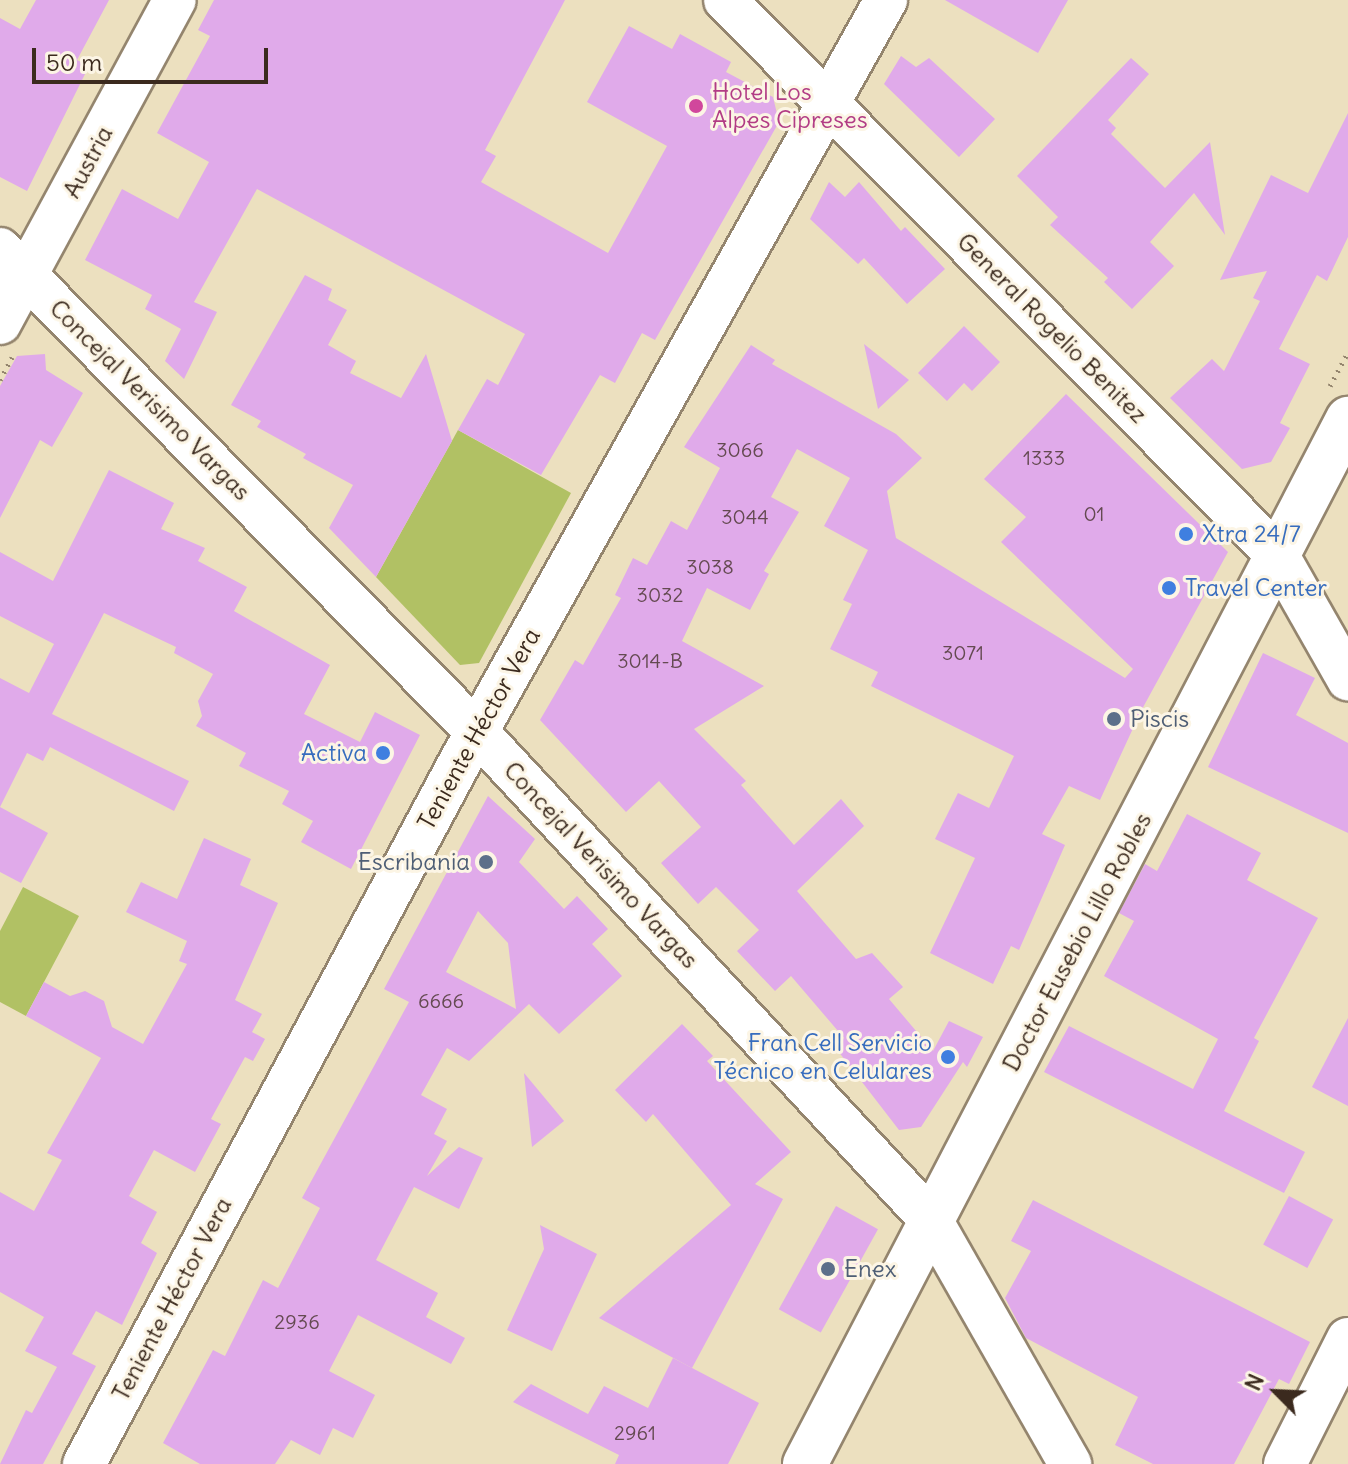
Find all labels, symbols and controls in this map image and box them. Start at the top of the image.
scale bar [36,32,272,82]
text: 50 m [46,47,102,77]
place label: Hotel Los Alpes Cipreses [712,78,868,134]
marker: Hotel Los Alpes Cipreses [687,97,705,115]
street label: Austria [57,121,119,203]
street label: General Rogelio Benitez [951,227,1153,429]
street label: Concejal Verisimo Vargas [44,294,256,506]
house number: 3066 [716,437,764,461]
house number: 1333 [1023,445,1065,469]
house number: 01 [1083,501,1105,525]
house number: 3044 [721,504,769,528]
place label: Xtra 24/7 [1202,520,1301,548]
marker: Xtra 24/7 [1177,525,1195,543]
house number: 3038 [686,554,734,578]
place label: Travel Center [1185,574,1327,602]
marker: Travel Center [1160,579,1178,597]
house number: 3032 [637,582,683,606]
street label: Teniente Héctor Vera [412,623,546,835]
house number: 3071 [942,640,984,664]
house number: 3014-B [617,648,683,672]
place label: Piscis [1130,705,1189,733]
marker: Piscis [1105,710,1123,728]
place label: Activa [301,739,367,767]
marker: Activa [374,744,392,762]
street label: Concejal Verisimo Vargas [498,756,704,974]
street label: Doctor Eusebio Lillo Robles [997,808,1157,1076]
place label: Escribania [358,848,470,876]
marker: Escribania [477,853,495,871]
house number: 6666 [418,988,464,1012]
place label: Fran Cell Servicio Técnico en Celulares [713,1029,932,1085]
marker: Fran Cell Servicio Técnico en Celulares [939,1048,957,1066]
street label: Teniente Héctor Vera [106,1193,238,1405]
place label: Enex [844,1255,897,1283]
marker: Enex [819,1260,837,1278]
house number: 2936 [274,1309,320,1333]
north arrow [1236,1352,1316,1432]
text: N [1238,1370,1270,1395]
house number: 2961 [614,1420,656,1444]

